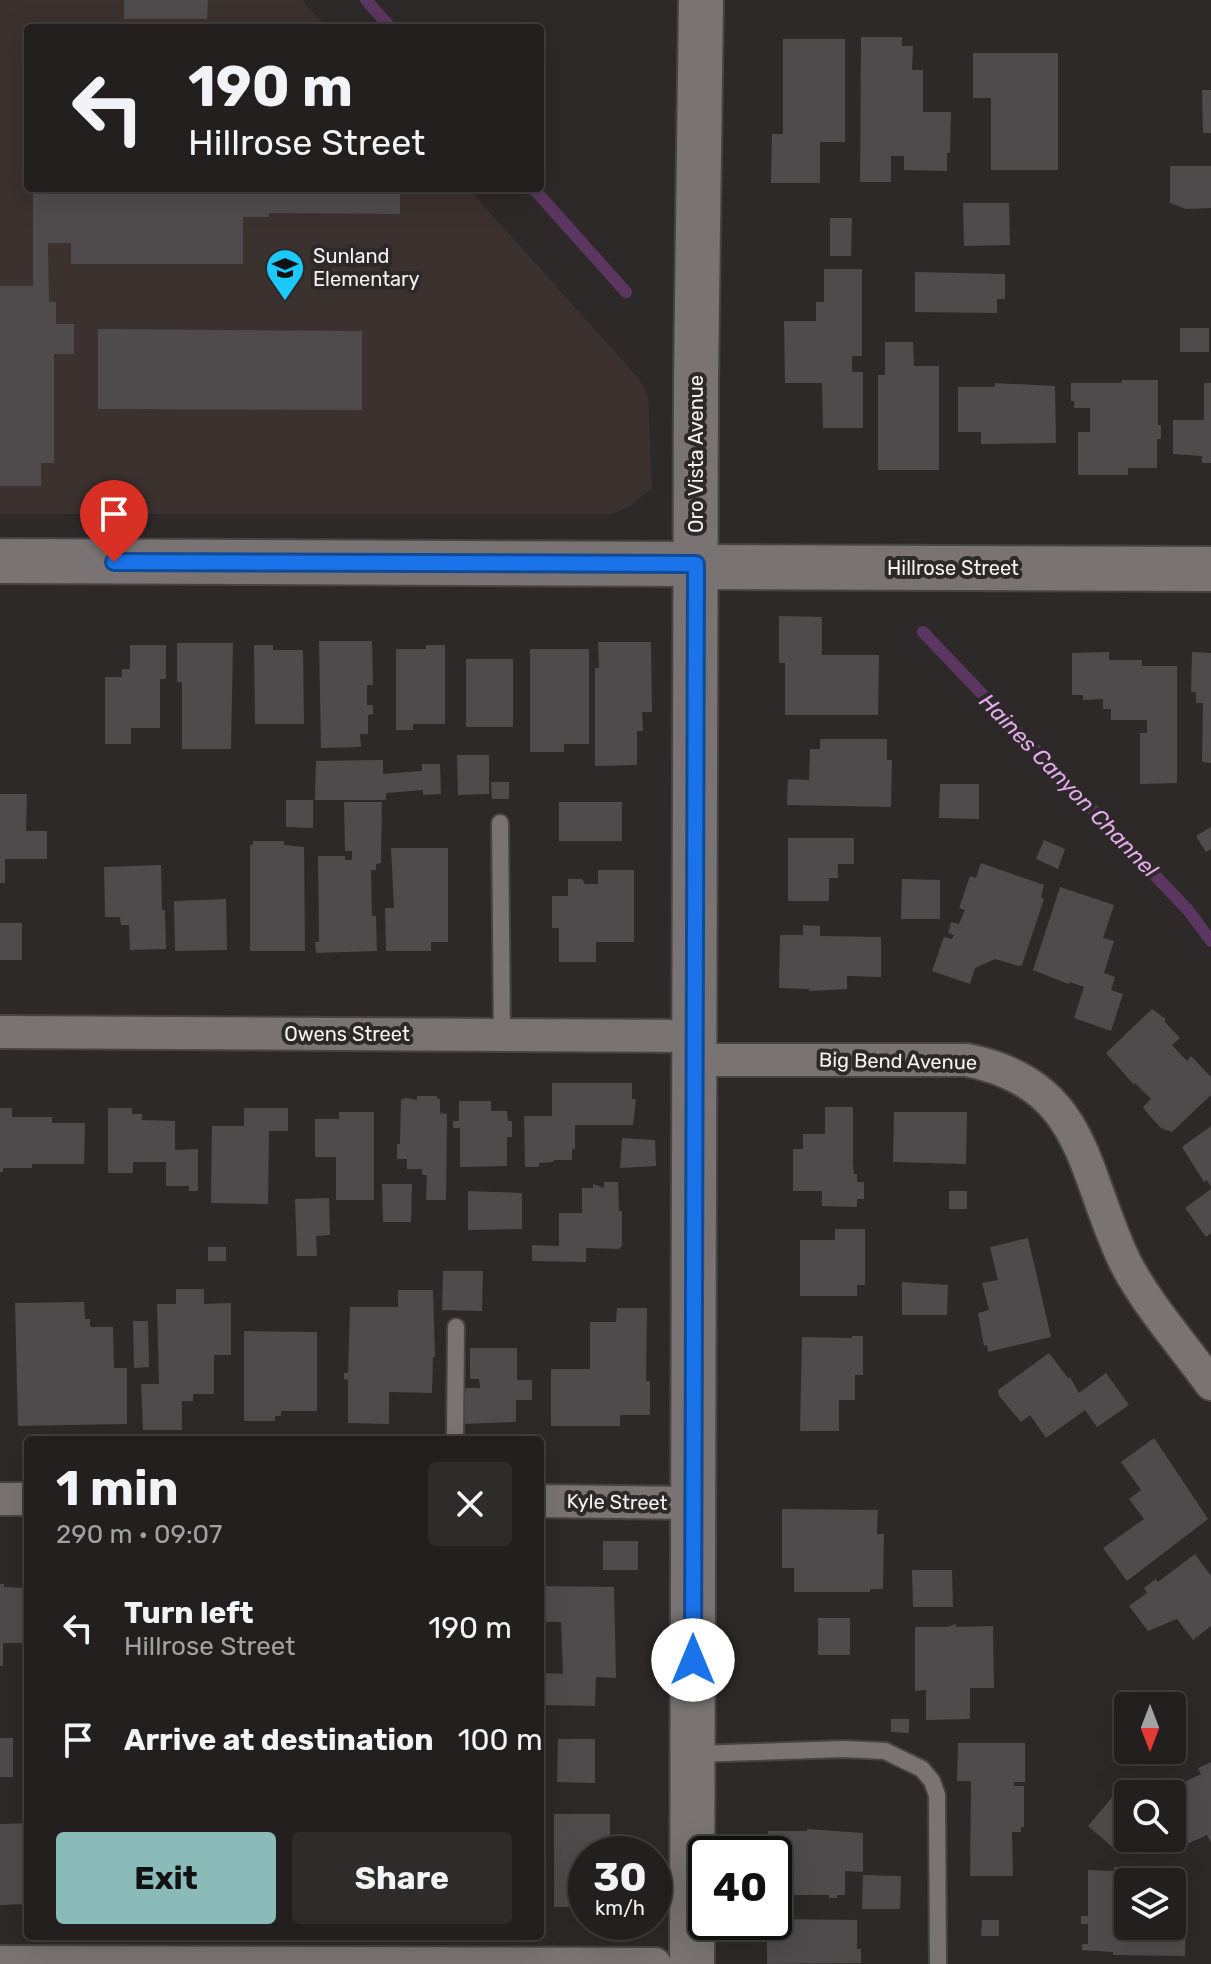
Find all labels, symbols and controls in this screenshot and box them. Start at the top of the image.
text: 190 m [188,54,353,120]
icon: left [56,56,160,160]
text: Hillrose Street [188,121,425,164]
place label: Sunland Elementary [313,244,420,291]
school or university icon: Sunland Elementary [264,247,306,302]
street label: Oro Vista Avenue [684,375,708,533]
pin [80,480,148,562]
icon: arrive [92,492,136,536]
street label: Hillrose Street [887,556,1019,580]
water label: Haines Canyon Channel [974,688,1164,883]
street label: Owens Street [284,1022,410,1046]
street label: Big Bend Avenue [819,1048,977,1074]
text: 1 min [56,1460,179,1517]
button: close [428,1462,512,1546]
street label: Kyle Street [566,1489,668,1515]
text: 290 m · 09:07 [56,1519,222,1550]
text: Turn left [124,1595,254,1631]
icon: left [56,1606,100,1650]
text: 190 m [428,1610,512,1646]
position arrow [651,1618,735,1702]
text: Hillrose Street [124,1631,295,1662]
north arrow [1114,1692,1186,1764]
map controls [1114,1692,1186,1940]
icon: arrive [56,1718,100,1762]
text: Arrive at destination [124,1722,434,1758]
text: 100 m [458,1722,543,1758]
button: search [1114,1780,1186,1852]
button: Exit [56,1832,276,1924]
button: Share [292,1832,512,1924]
speed limit sign: 40 [688,1836,792,1940]
text: 30 [593,1854,647,1901]
button: layers [1114,1868,1186,1940]
text: km/h [595,1896,645,1920]

